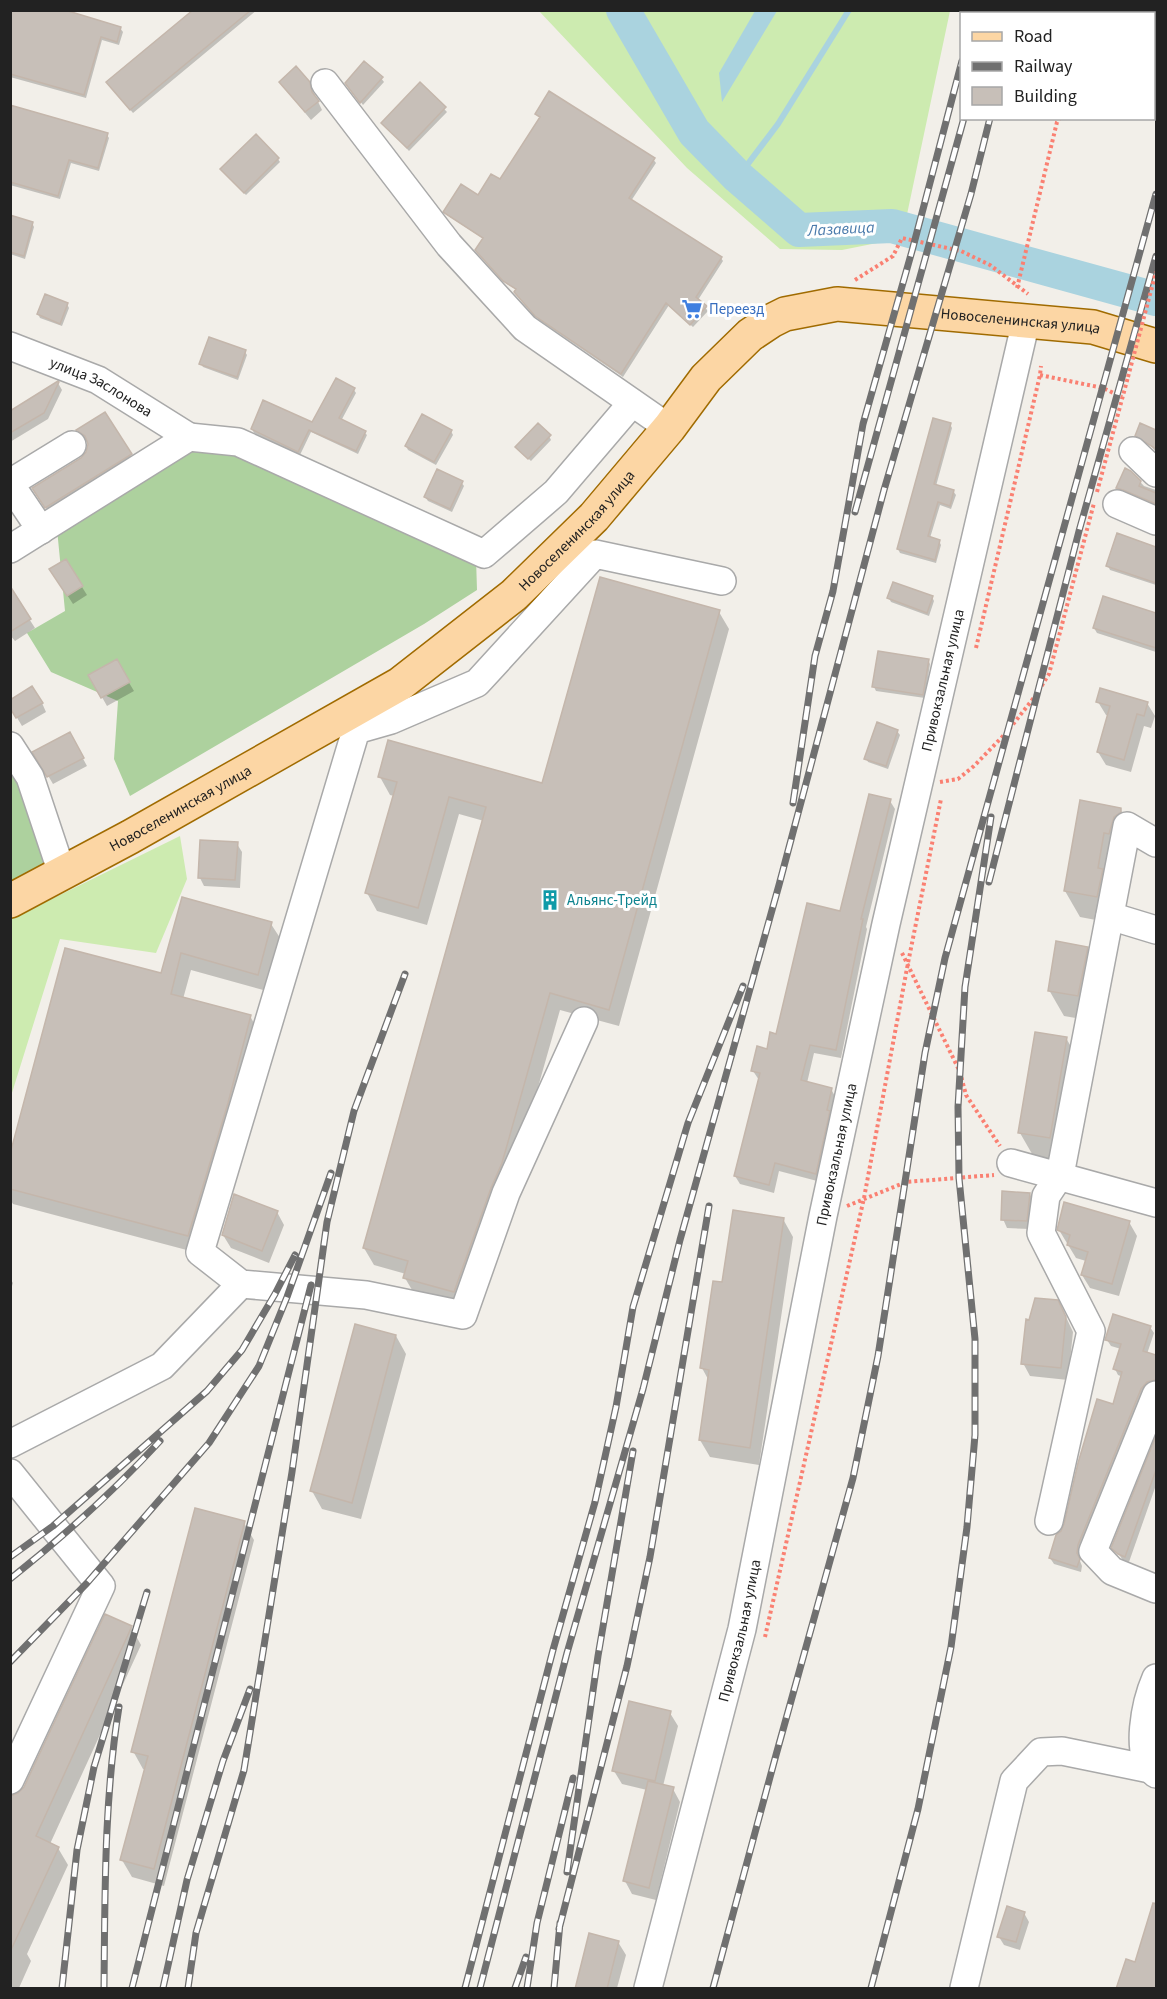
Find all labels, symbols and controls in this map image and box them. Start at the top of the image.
legend [960,12,1155,120]
text: Road [1014,24,1053,49]
text: Railway [1014,54,1073,79]
text: Building [1014,84,1077,109]
water label: Лазавица [806,216,875,242]
supermarket icon: Переезд [680,297,704,321]
place label: Переезд [709,299,764,320]
street label: Новоселенинская улица [940,303,1103,340]
street label: улица Заслонова [47,352,156,422]
street label: Новоселенинская улица [514,466,640,596]
street label: Привокзальная улица [916,607,970,754]
street label: Новоселенинская улица [106,760,256,857]
building icon: Альянс-Трейд [538,888,562,912]
place label: Альянс-Трейд [567,890,657,911]
street label: Привокзальная улица [811,1081,862,1228]
street label: Привокзальная улица [713,1558,766,1704]

